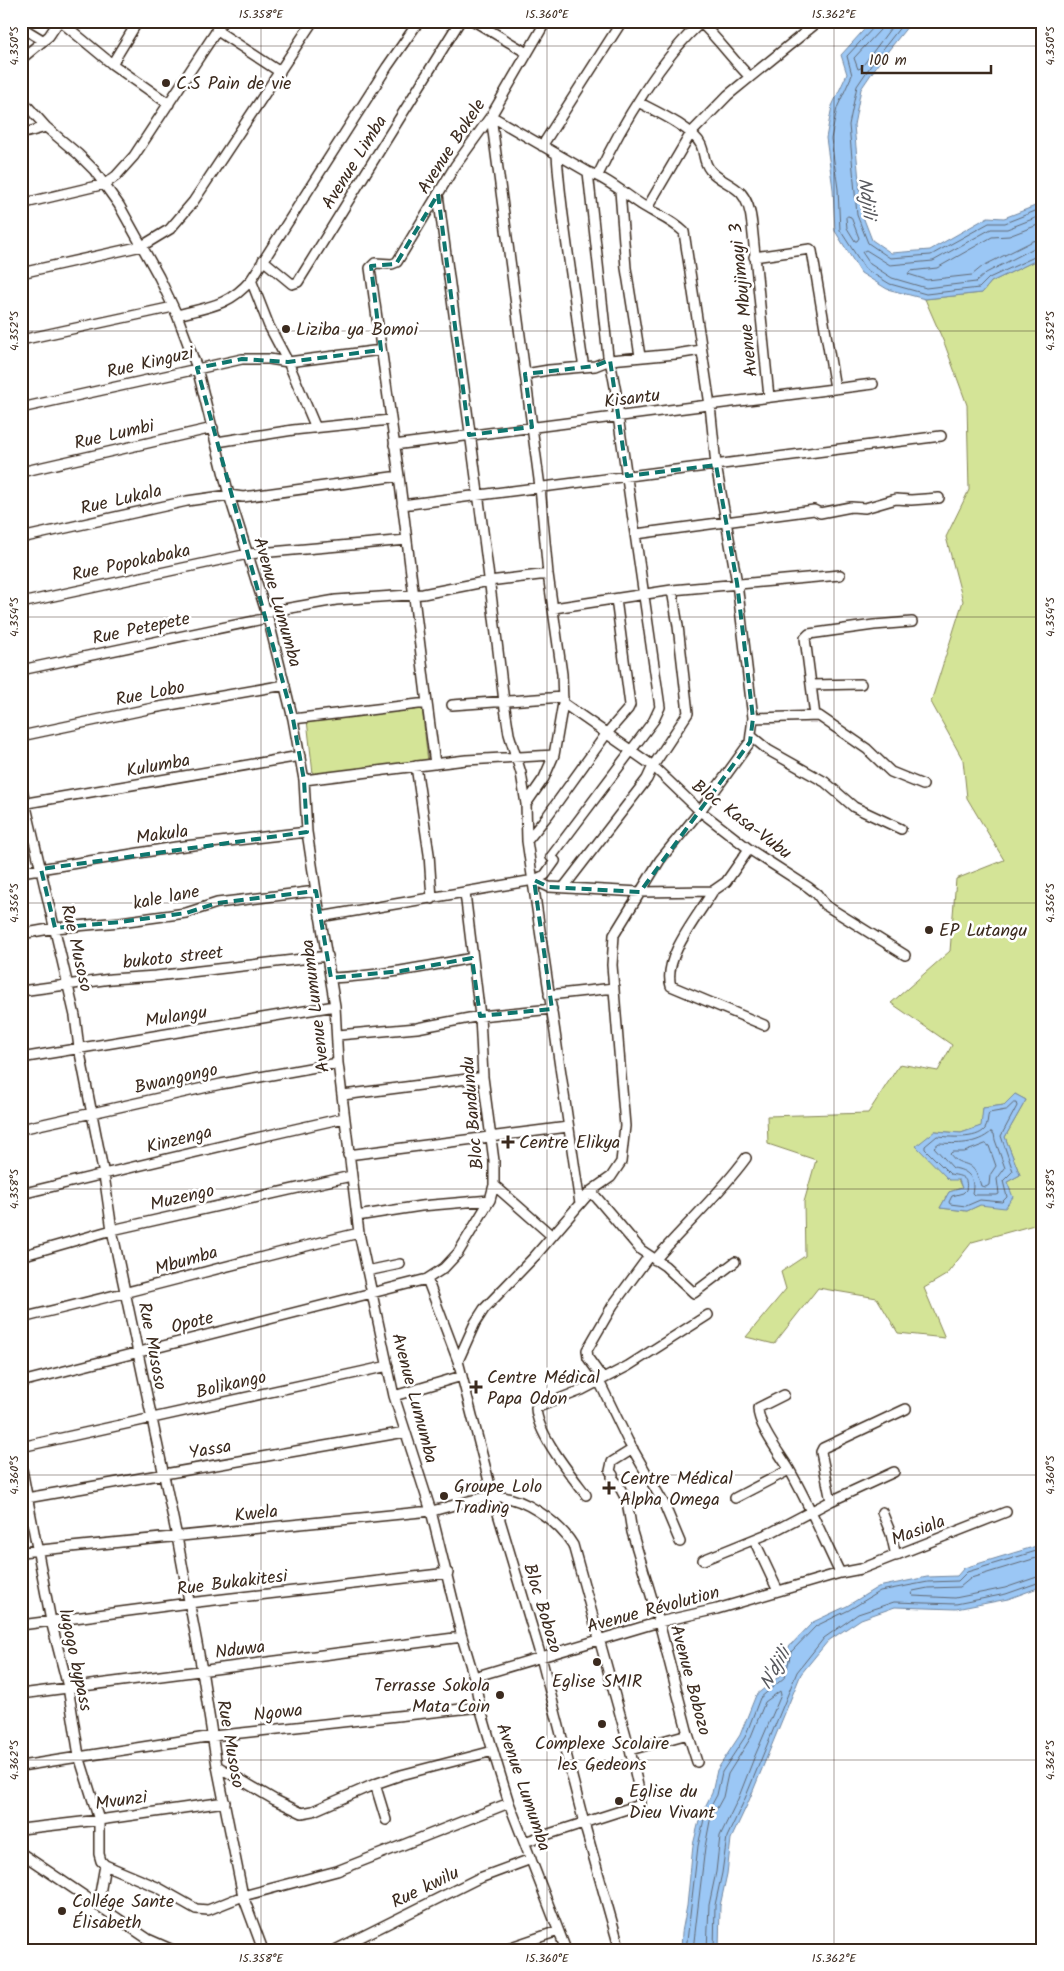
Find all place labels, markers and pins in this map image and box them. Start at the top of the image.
place label: C.S Pain de vie [176,70,291,99]
marker: C.S Pain de vie [160,77,172,89]
place label: Liziba ya Bomoi [296,316,419,345]
marker: Liziba ya Bomoi [280,323,292,335]
place label: EP Lutangu [939,917,1028,946]
marker: EP Lutangu [923,924,935,936]
place label: Centre Elikya [519,1129,620,1158]
marker: Centre Elikya [501,1135,515,1149]
place label: Centre Médical Papa Odon [487,1364,601,1414]
marker: Centre Médical Papa Odon [469,1380,483,1394]
place label: Centre Médical Alpha Omega [620,1465,734,1515]
place label: Groupe Lolo Trading [454,1473,542,1523]
marker: Centre Médical Alpha Omega [602,1481,616,1495]
marker: Groupe Lolo Trading [438,1490,450,1502]
marker: Eglise SMIR [591,1656,603,1668]
place label: Eglise SMIR [552,1668,642,1697]
place label: Terrasse Sokola Mata Coin [374,1672,490,1722]
marker: Terrasse Sokola Mata Coin [494,1689,506,1701]
marker: Complexe Scolaire les Gedeons [596,1718,608,1730]
place label: Complexe Scolaire les Gedeons [535,1730,669,1780]
place label: Eglise du Dieu Vivant [629,1778,716,1828]
marker: Eglise du Dieu Vivant [613,1795,625,1807]
place label: Collége Sante Élisabeth [72,1888,174,1938]
marker: Collége Sante Élisabeth [56,1905,68,1917]

